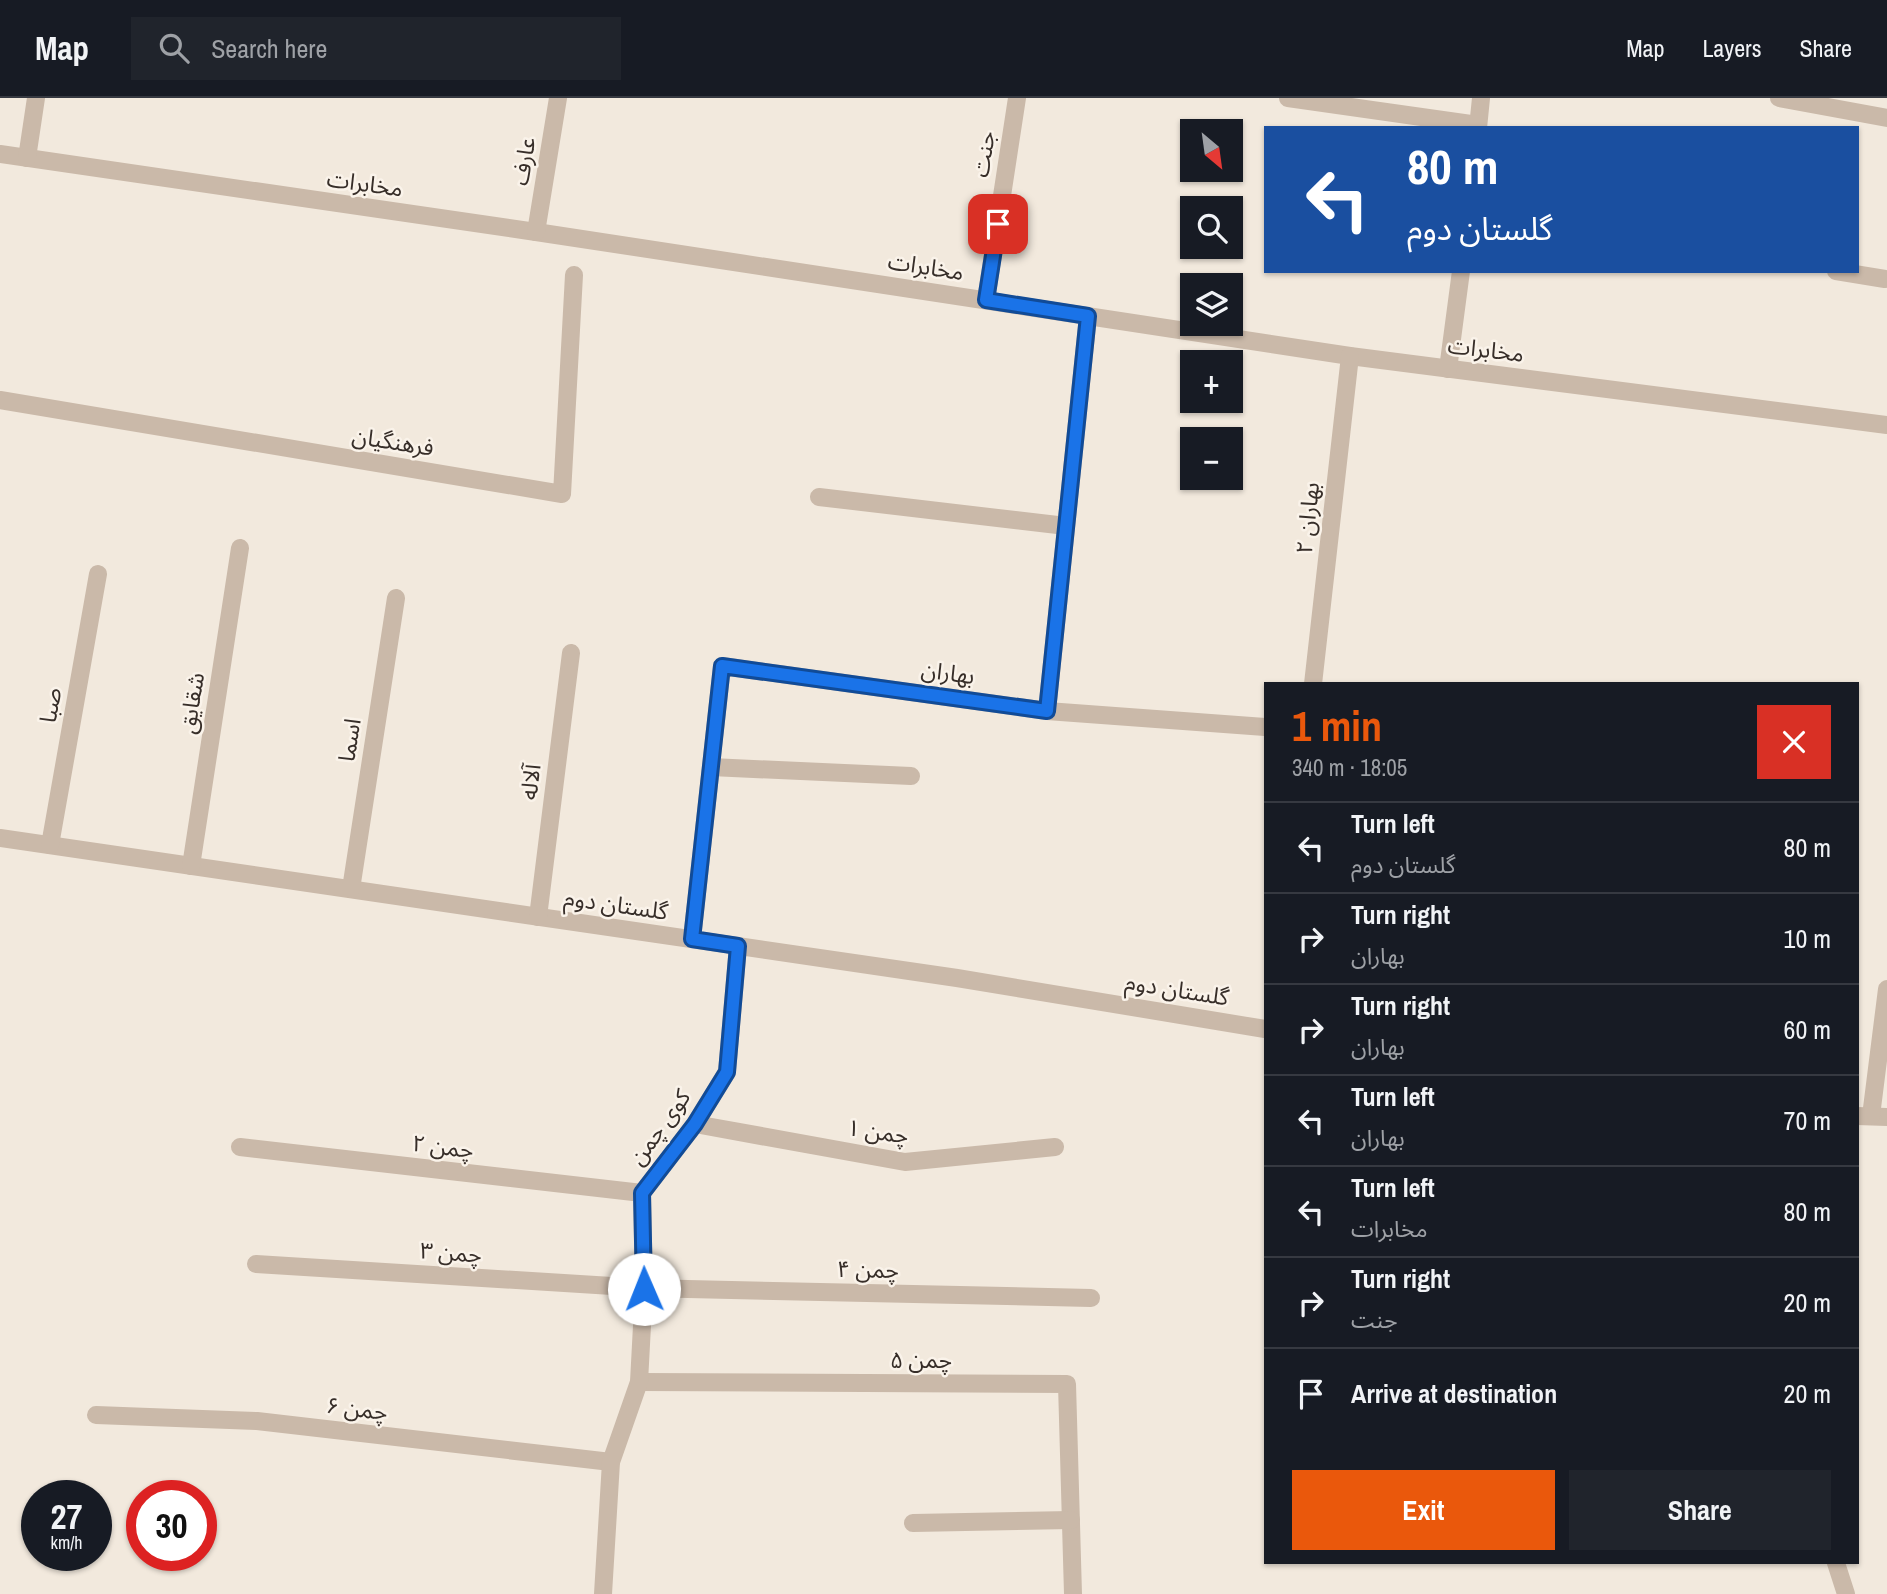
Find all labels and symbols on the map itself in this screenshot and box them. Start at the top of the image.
north arrow [1180,119,1242,182]
street label: جنت [964,129,1002,179]
street label: عارف [504,134,542,188]
street label: مخابرات [325,162,405,204]
pin [968,194,1028,254]
street label: مخابرات [886,245,966,287]
street label: مخابرات [1446,329,1526,369]
street label: فرهنگیان [350,419,436,463]
street label: بهاران ۲ [1288,481,1326,555]
street label: بهاران [919,653,977,691]
street label: شقایق [171,670,211,736]
street label: صبا [32,685,68,725]
street label: اسما [330,716,368,764]
street label: آلاله [512,761,548,802]
street label: گلستان دوم [562,881,670,930]
street label: گلستان دوم [1122,966,1232,1016]
street label: کوی چمن [621,1082,697,1171]
street label: چمن ۱ [845,1111,911,1151]
street label: چمن ۲ [410,1127,476,1165]
street label: چمن ۳ [419,1234,483,1270]
position arrow [607,1252,681,1326]
street label: چمن ۴ [837,1253,899,1285]
street label: چمن ۵ [890,1344,952,1375]
street label: چمن ۶ [324,1389,390,1427]
speed limit sign: 30 [126,1480,217,1571]

